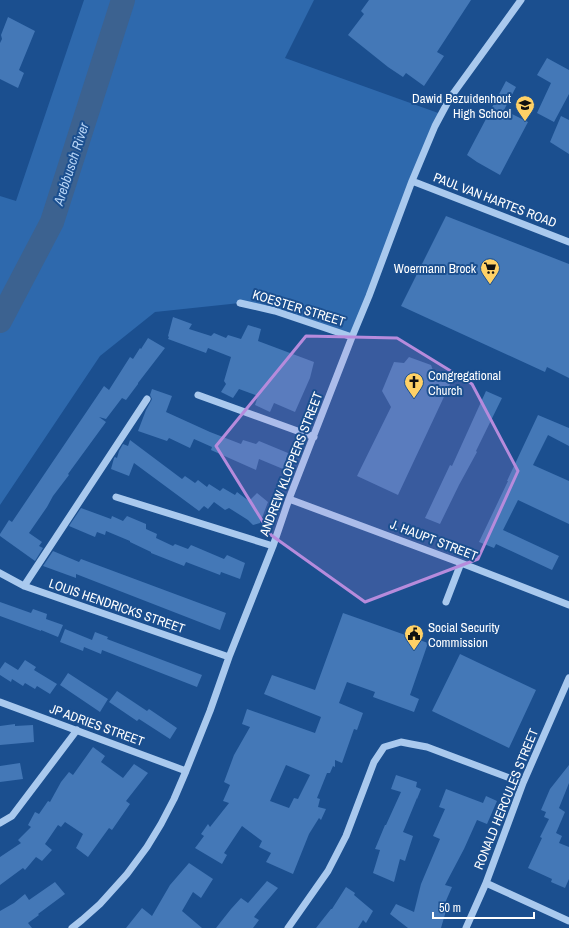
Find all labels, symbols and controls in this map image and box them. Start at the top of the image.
place label: Dawid Bezuidenhout High School [412,90,511,122]
school or university icon: Dawid Bezuidenhout High School [514,94,536,122]
water label: Arebbusch River [49,119,93,208]
street label: PAUL VAN HARTES ROAD [431,169,559,231]
supermarket icon: Woermann Brock [479,257,501,285]
place label: Woermann Brock [394,260,477,277]
street label: KOESTER STREET [251,286,348,330]
place label: Congregational Church [428,367,501,399]
church icon: Congregational Church [403,371,425,399]
street label: ANDREW KLOPPERS STREET [255,389,326,539]
street label: J. HAUPT STREET [388,516,481,565]
street label: LOUIS HENDRICKS STREET [47,575,188,637]
place label: Social Security Commission [428,619,500,651]
public building icon: Social Security Commission [403,623,425,651]
street label: JP ADRIES STREET [47,700,147,750]
street label: RONALD HERCULES STREET [470,726,542,872]
scale bar [433,894,534,920]
text: 50 m [439,900,461,916]

